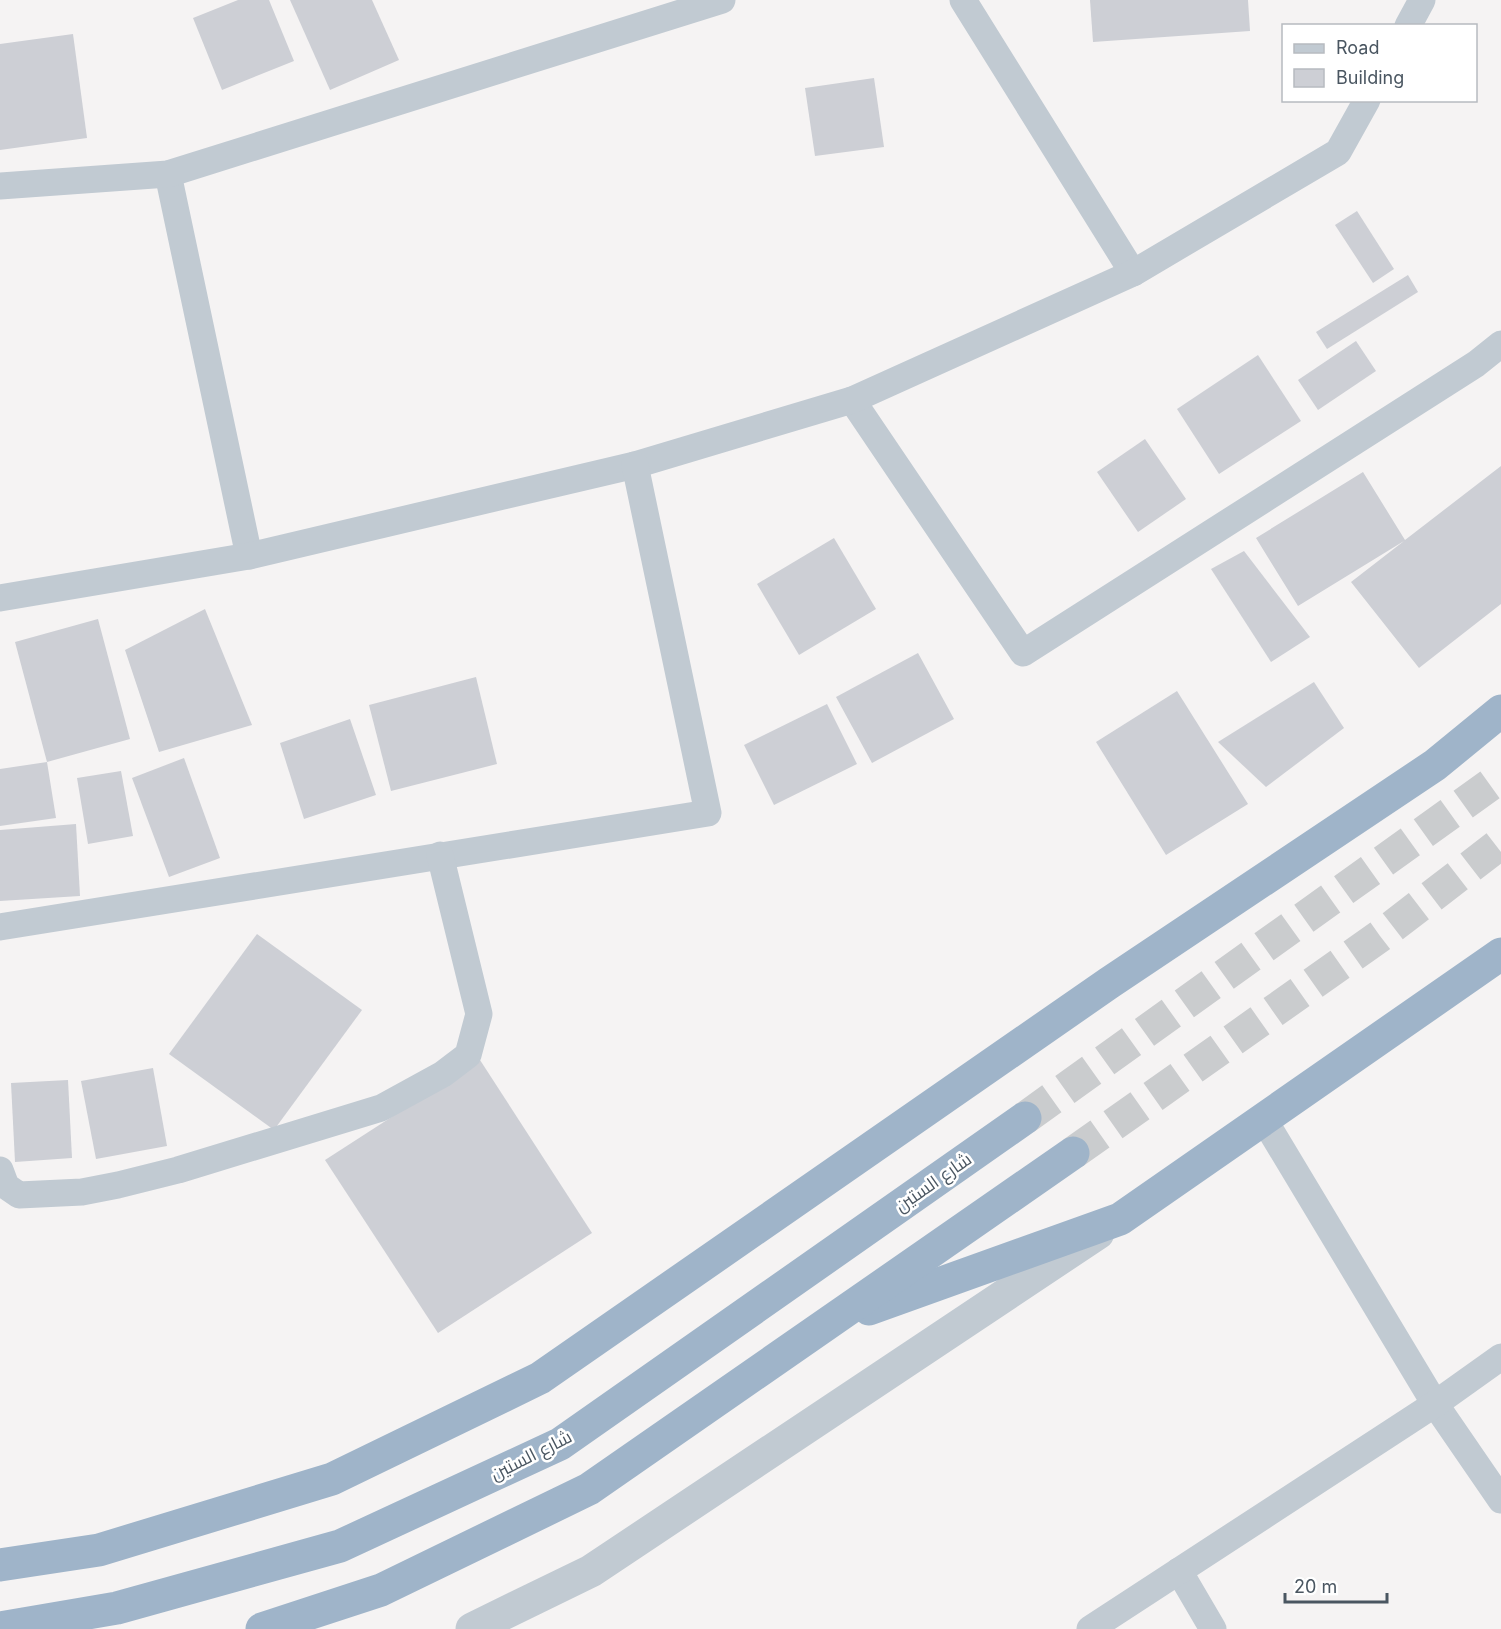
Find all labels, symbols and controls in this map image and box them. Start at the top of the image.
legend [1282,24,1477,102]
text: Road [1336,37,1379,58]
text: Building [1336,67,1404,88]
street label: شارع الستين [891,1148,976,1218]
street label: شارع الستين [487,1426,576,1486]
scale bar [1285,1566,1387,1604]
text: 20 m [1294,1576,1337,1597]

